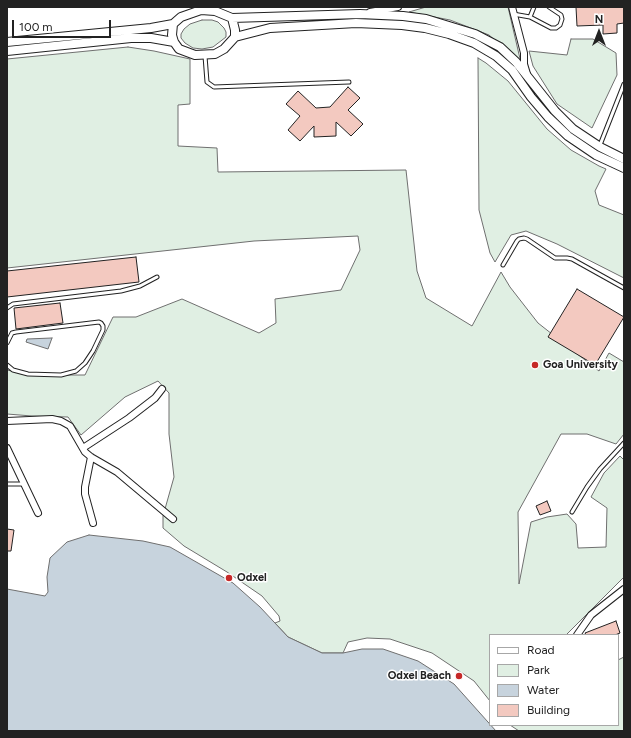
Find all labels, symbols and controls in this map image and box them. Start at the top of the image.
scale bar [14,12,113,38]
north arrow [579,12,619,52]
text: N [595,13,603,26]
text: 100 m [19,20,53,34]
place label: Goa University [543,358,618,372]
marker: Goa University [530,360,540,370]
place label: Odxel [237,571,267,585]
marker: Odxel [224,573,234,583]
legend [489,634,619,726]
text: Road [527,643,555,657]
text: Park [527,663,550,677]
place label: Odxel Beach [388,669,451,683]
marker: Odxel Beach [454,671,464,681]
text: Water [527,683,559,697]
text: Building [527,703,570,717]

